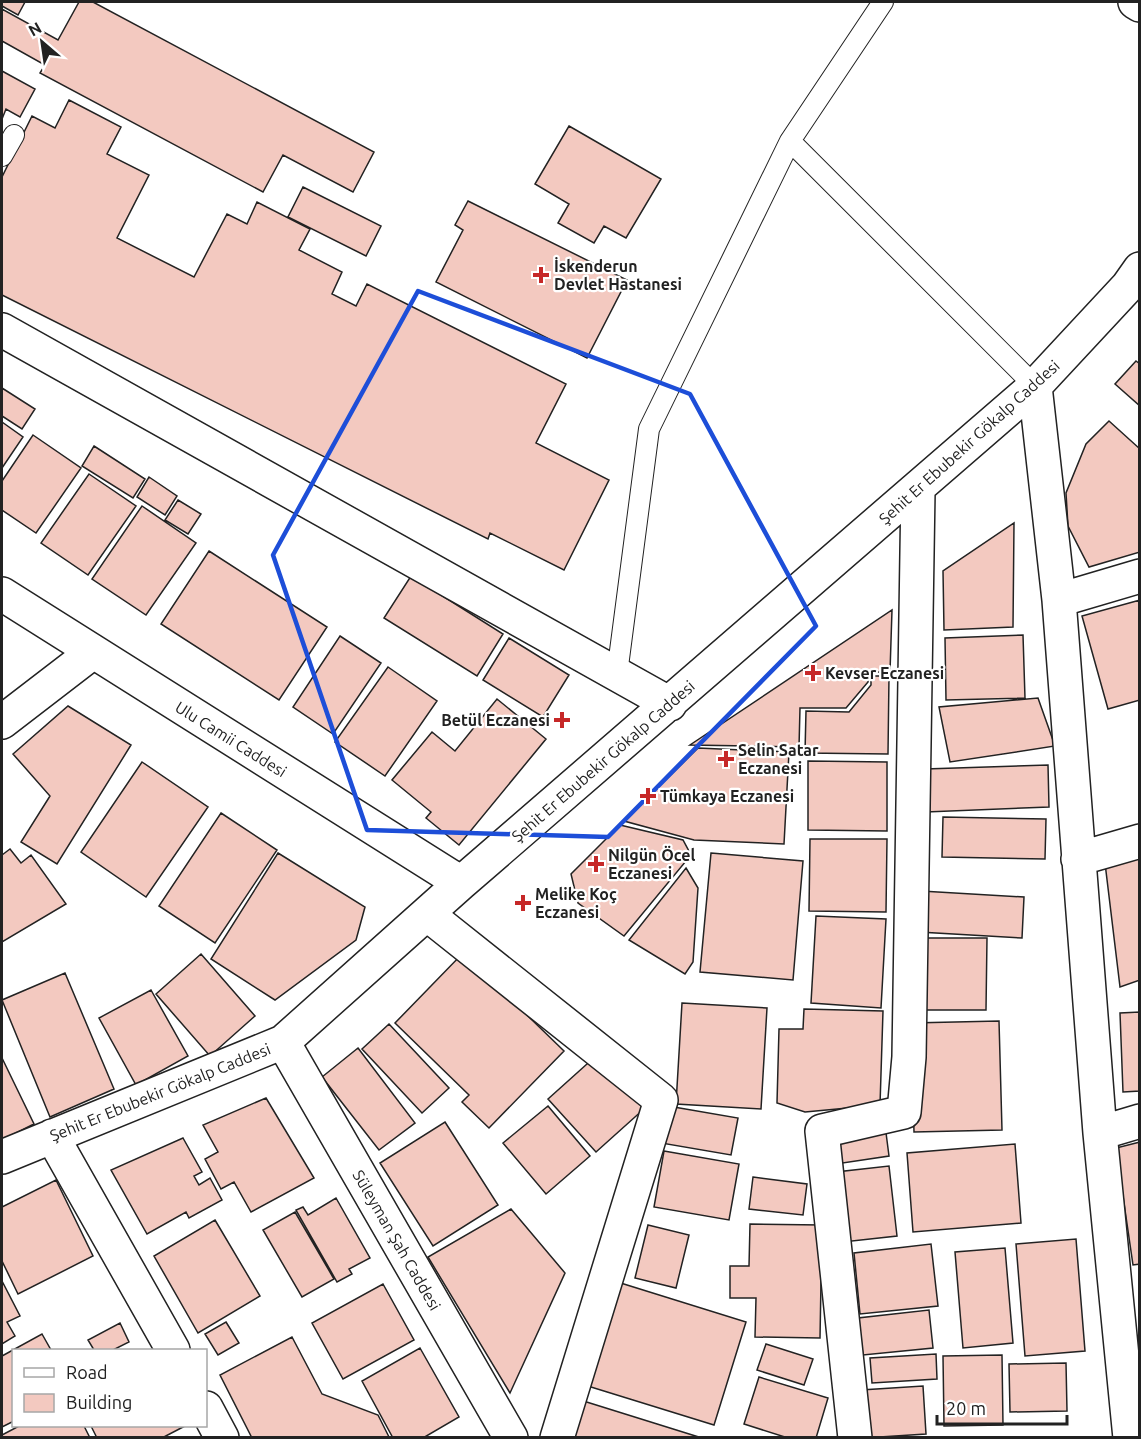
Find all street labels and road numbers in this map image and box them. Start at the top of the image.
street label: Şehit Er Ebubekir Gökalp Caddesi [875,356,1063,528]
street label: Şehit Er Ebubekir Gökalp Caddesi [508,677,698,845]
street label: Ulu Camii Caddesi [172,698,290,780]
street label: Şehit Er Ebubekir Gökalp Caddesi [47,1039,273,1145]
street label: Süleyman Şah Caddesi [349,1167,445,1313]

